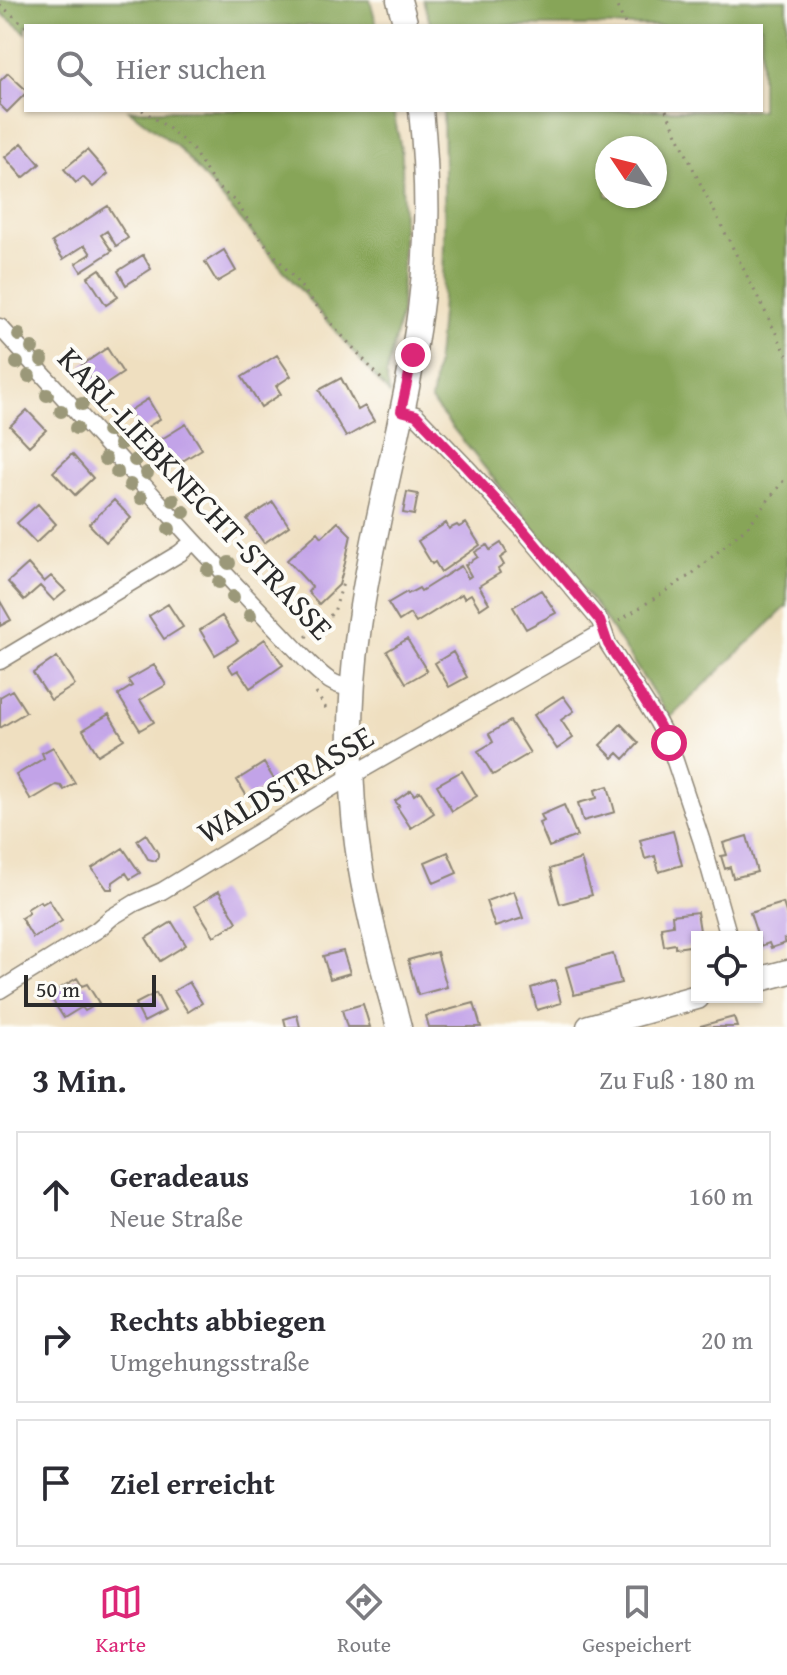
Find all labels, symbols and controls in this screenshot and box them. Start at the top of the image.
search box [24,24,763,112]
icon: search [52,46,96,90]
text: Hier suchen [116,46,266,90]
north arrow [595,136,667,208]
street label: KARL-LIEBKNECHT-STRASSE [47,336,345,650]
route end [395,337,431,373]
street label: WALDSTRASSE [188,713,382,855]
route start [651,725,687,761]
map controls [691,931,763,1003]
button: locate [691,931,763,1003]
scale bar [24,971,156,1007]
text: 50 m [36,973,80,1005]
text: 3 Min. [32,1055,127,1104]
text: Zu Fuß · 180 m [599,1060,755,1099]
text: Geradeaus [110,1154,249,1198]
icon: ahead [34,1173,78,1217]
text: 160 m [688,1176,753,1215]
text: Neue Straße [110,1198,243,1237]
text: Rechts abbiegen [110,1298,326,1342]
icon: right [34,1317,78,1361]
text: 20 m [701,1320,753,1359]
text: Umgehungsstraße [110,1342,310,1381]
icon: arrive [34,1461,78,1505]
text: Ziel erreicht [110,1461,275,1505]
tab: Karte [96,1580,146,1660]
tab: Route [337,1580,391,1660]
tab: Gespeichert [582,1580,691,1660]

